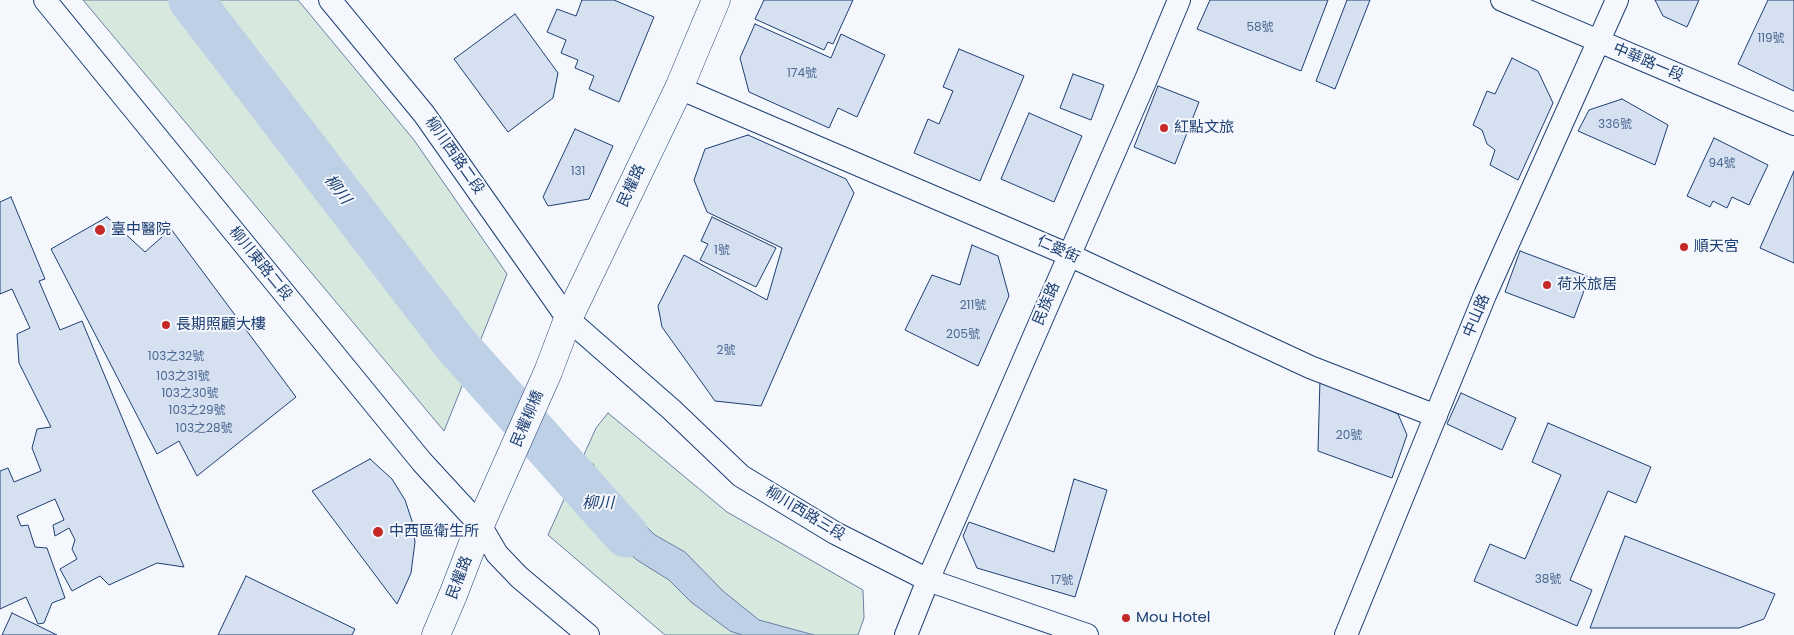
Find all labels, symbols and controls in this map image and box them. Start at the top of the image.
house number: 58號 [1246,21,1274,35]
house number: 119號 [1757,32,1785,46]
street label: 中華路一段 [1610,40,1686,86]
house number: 174號 [787,67,817,81]
street label: 柳川西路二段 [421,114,487,198]
house number: 336號 [1598,118,1632,132]
place label: 紅點文旅 [1174,119,1234,137]
marker: 紅點文旅 [1158,122,1170,134]
house number: 94號 [1708,157,1736,171]
street label: 民權路 [614,162,650,210]
house number: 131 [571,165,585,179]
water label: 柳川 [320,171,354,209]
place label: 臺中醫院 [111,221,171,239]
marker: 臺中醫院 [93,223,107,237]
street label: 柳川東路二段 [225,223,295,305]
street label: 仁愛街 [1034,233,1082,267]
place label: 順天宮 [1694,238,1739,256]
marker: 順天宮 [1678,241,1690,253]
house number: 1號 [714,244,730,258]
place label: 荷米旅居 [1557,276,1617,294]
marker: 荷米旅居 [1541,279,1553,291]
street label: 民族路 [1030,280,1064,328]
street label: 中山路 [1460,292,1494,340]
house number: 211號 [960,299,986,313]
place label: 長期照顧大樓 [176,316,266,334]
marker: 長期照顧大樓 [160,319,172,331]
house number: 205號 [946,328,980,342]
house number: 2號 [717,344,735,358]
house number: 103之32號 [148,350,204,364]
house number: 103之31號 [156,370,210,384]
house number: 103之30號 [161,387,219,401]
street label: 民權柳橋 [508,388,548,450]
house number: 103之29號 [169,404,225,418]
house number: 103之28號 [176,422,232,436]
house number: 20號 [1336,429,1362,443]
street label: 柳川西路三段 [762,483,848,545]
water label: 柳川 [582,494,614,514]
place label: 中西區衛生所 [389,523,479,541]
marker: 中西區衛生所 [371,525,385,539]
street label: 民權路 [444,554,476,602]
house number: 38號 [1535,573,1561,587]
house number: 17號 [1051,574,1073,588]
place label: Mou Hotel [1136,609,1211,627]
marker: Mou Hotel [1120,612,1132,624]

